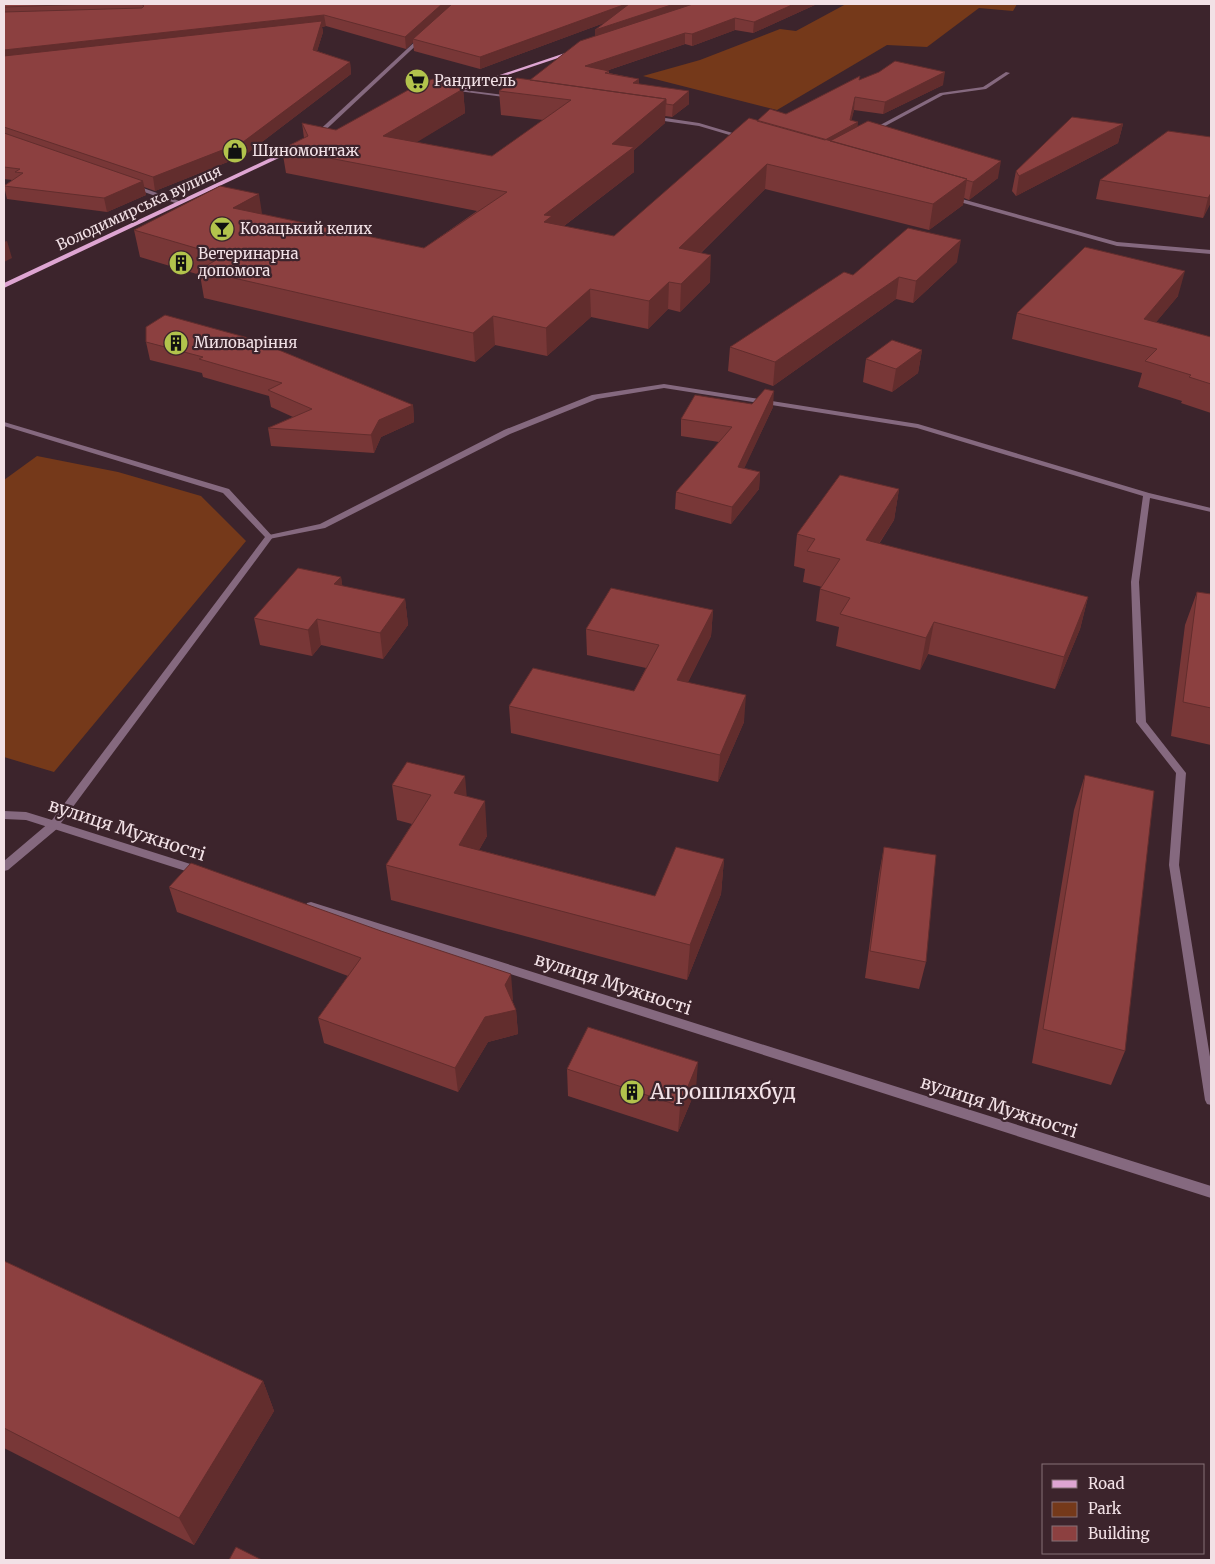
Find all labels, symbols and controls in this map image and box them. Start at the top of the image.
supermarket icon: Рандитель [404,68,430,94]
place label: Рандитель [434,71,516,90]
shop icon: Шиномонтаж [222,138,248,164]
place label: Шиномонтаж [252,141,359,160]
street label: Володимирська вулиця [53,161,225,254]
bar icon: Козацький келих [209,216,235,242]
place label: Козацький келих [240,219,372,238]
place label: Ветеринарна допомога [197,244,298,280]
building icon: Ветеринарна допомога [168,250,194,276]
building icon: Миловаріння [163,330,189,356]
place label: Миловаріння [194,333,297,352]
street label: вулиця Мужності [46,793,209,866]
street label: вулиця Мужності [532,947,695,1020]
street label: вулиця Мужності [918,1070,1081,1143]
place label: Агрошляхбуд [649,1078,796,1105]
building icon: Агрошляхбуд [619,1079,645,1105]
legend [1042,1464,1205,1554]
text: Road [1088,1474,1124,1493]
text: Park [1088,1499,1122,1518]
text: Building [1088,1524,1150,1543]

